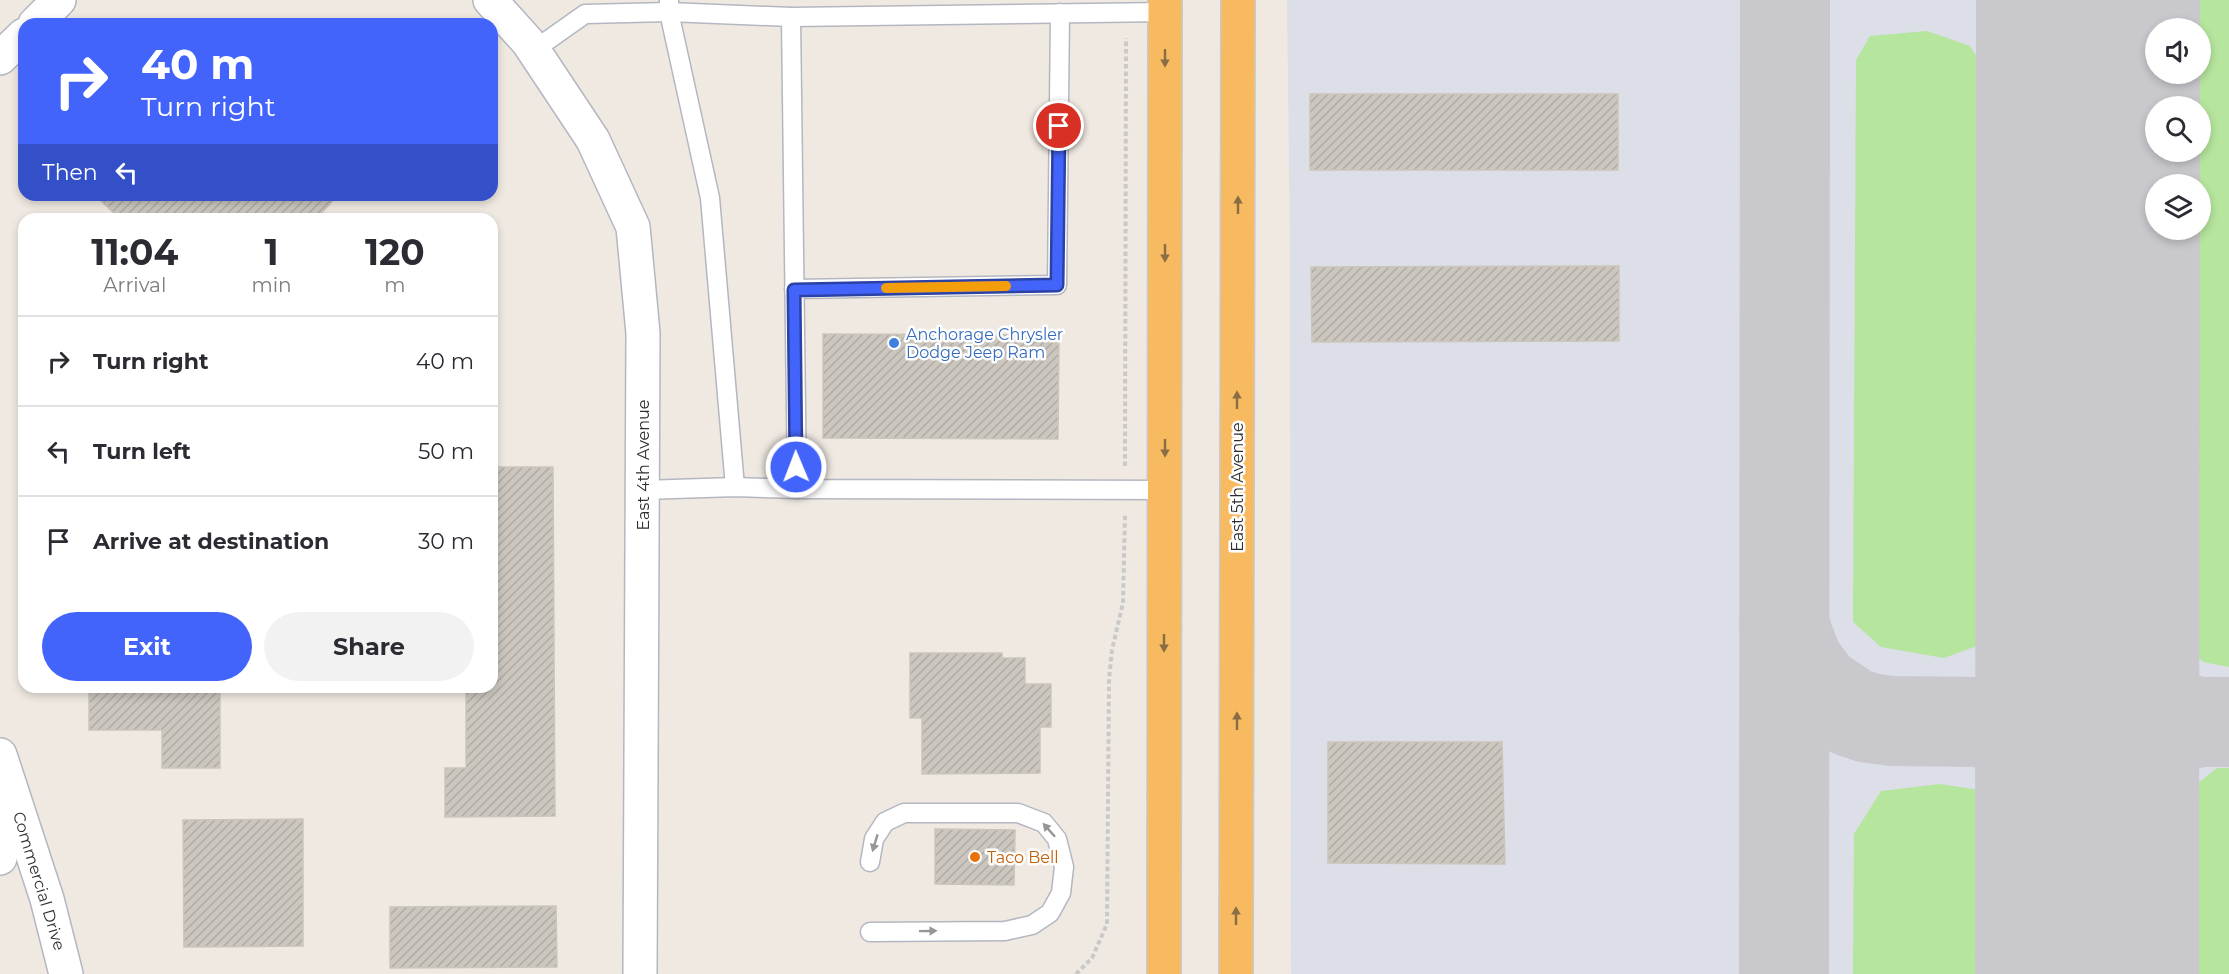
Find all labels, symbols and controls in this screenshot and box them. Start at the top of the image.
map controls [2145,18,2211,240]
button: sound [2145,18,2211,84]
text: 40 m [141,38,254,90]
icon: right [42,42,120,120]
one-way arrow [1160,49,1170,68]
text: Turn right [141,90,276,123]
button: search [2145,96,2211,162]
pin [1033,100,1084,151]
icon: arrive [1042,109,1075,142]
icon: left [110,156,143,189]
text: Then [42,159,98,186]
button: layers [2145,174,2211,240]
one-way arrow [1233,195,1242,214]
text: 11:04 [91,230,178,274]
text: 1 [264,230,279,274]
text: 120 [365,230,425,274]
one-way arrow [1160,244,1170,263]
text: Arrival [103,273,166,297]
text: min [251,273,292,297]
text: m [384,273,405,297]
place label: Anchorage Chrysler Dodge Jeep Ram [906,325,1063,362]
marker: Anchorage Chrysler Dodge Jeep Ram [887,336,901,350]
icon: right [42,345,75,378]
text: Turn right [93,348,208,375]
text: 40 m [416,348,474,375]
one-way arrow [1232,390,1242,409]
street label: East 4th Avenue [634,400,653,530]
street label: East 5th Avenue [1228,422,1247,552]
icon: left [42,435,75,468]
position arrow [764,435,828,499]
text: Turn left [93,438,191,465]
text: 50 m [418,438,474,465]
one-way arrow [1160,439,1170,458]
icon: arrive [42,525,75,558]
text: Arrive at destination [93,528,329,555]
text: 30 m [418,528,474,555]
button: Exit [42,612,252,681]
button: Share [264,612,474,681]
one-way arrow [1159,634,1169,653]
one-way arrow [1232,711,1242,730]
street label: Commercial Drive [9,809,69,953]
one-way arrow [1043,823,1056,838]
one-way arrow [870,834,879,852]
place label: Taco Bell [987,848,1059,867]
marker: Taco Bell [968,850,982,864]
one-way arrow [1231,906,1241,925]
one-way arrow [919,926,938,936]

